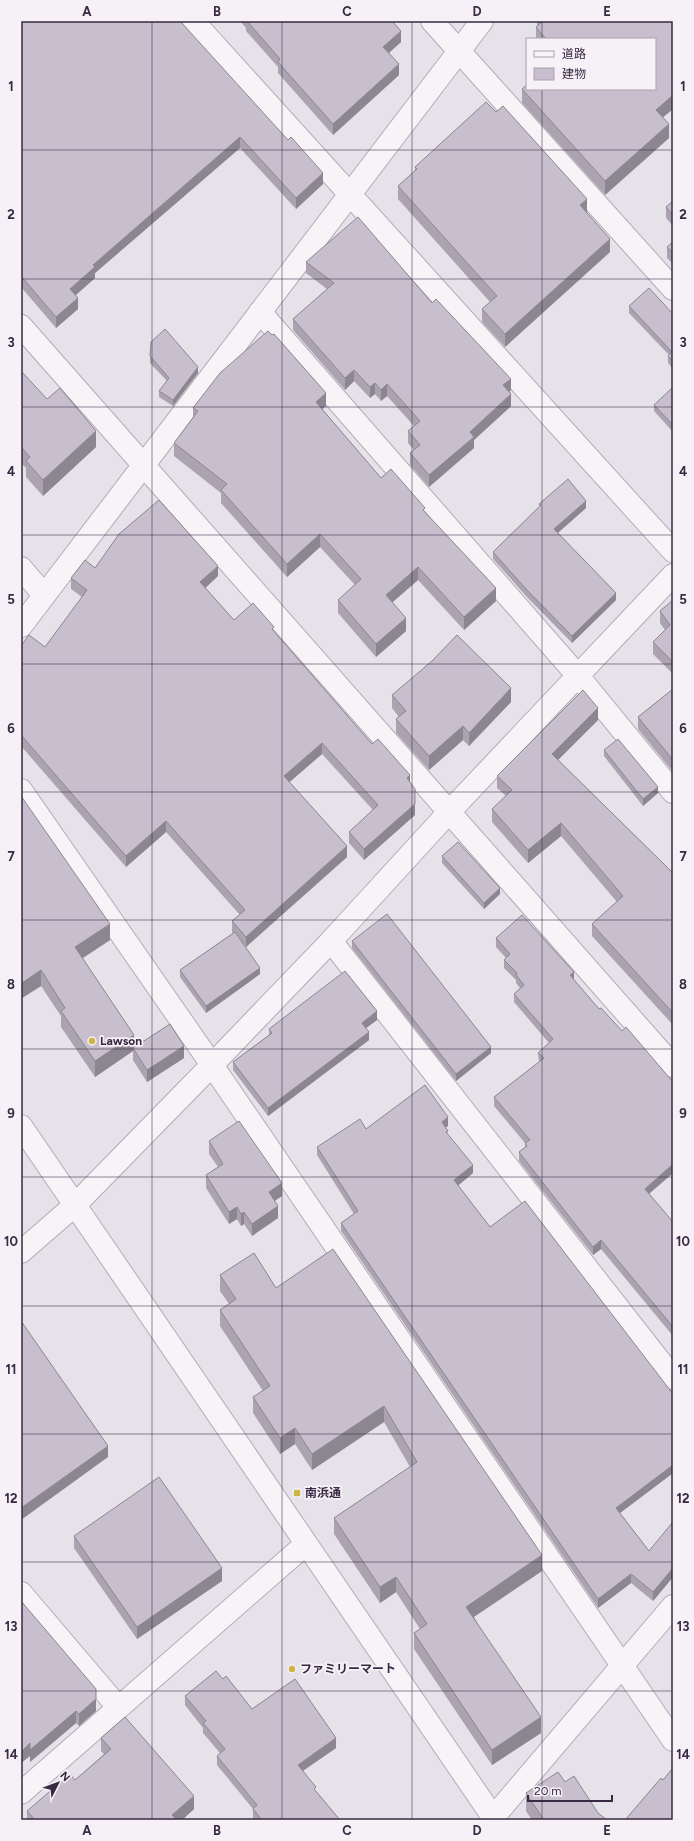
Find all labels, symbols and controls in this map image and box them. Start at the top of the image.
text: A [82,4,92,19]
text: B [213,4,221,19]
text: C [342,4,352,19]
text: D [472,4,482,19]
text: E [603,4,611,19]
legend [526,38,656,90]
text: 道路 [562,47,586,61]
text: 建物 [562,67,586,81]
text: 1 [8,79,14,94]
text: 1 [680,79,686,94]
text: 2 [7,207,15,222]
text: 2 [679,207,687,222]
text: 3 [7,335,15,350]
text: 3 [679,335,687,350]
text: 4 [7,464,15,479]
text: 4 [679,464,687,479]
text: 5 [7,592,15,607]
text: 5 [679,592,687,607]
text: 6 [7,721,15,736]
text: 6 [679,721,687,736]
text: 7 [7,849,15,864]
text: 7 [679,849,687,864]
text: 8 [7,977,15,992]
text: 8 [679,977,687,992]
place label: Lawson [100,1034,142,1048]
marker: Lawson [87,1036,97,1046]
text: 9 [7,1106,15,1121]
text: 9 [679,1106,687,1121]
text: 10 [4,1234,18,1249]
text: 10 [676,1234,690,1249]
text: 11 [6,1362,16,1377]
text: 11 [678,1362,688,1377]
place label: 南浜通 [305,1486,341,1500]
marker: 南浜通 [292,1488,302,1498]
text: 12 [4,1491,18,1506]
text: 12 [676,1491,690,1506]
text: 13 [5,1619,17,1634]
text: 13 [677,1619,689,1634]
place label: ファミリーマート [300,1662,396,1676]
marker: ファミリーマート [287,1664,297,1674]
text: 14 [4,1747,18,1762]
text: 14 [676,1747,690,1762]
north arrow [38,1763,78,1803]
text: N [57,1769,73,1784]
scale bar [528,1777,612,1803]
text: 20 m [534,1784,562,1798]
text: A [82,1823,92,1838]
text: B [213,1823,221,1838]
text: C [342,1823,352,1838]
text: D [472,1823,482,1838]
text: E [603,1823,611,1838]

